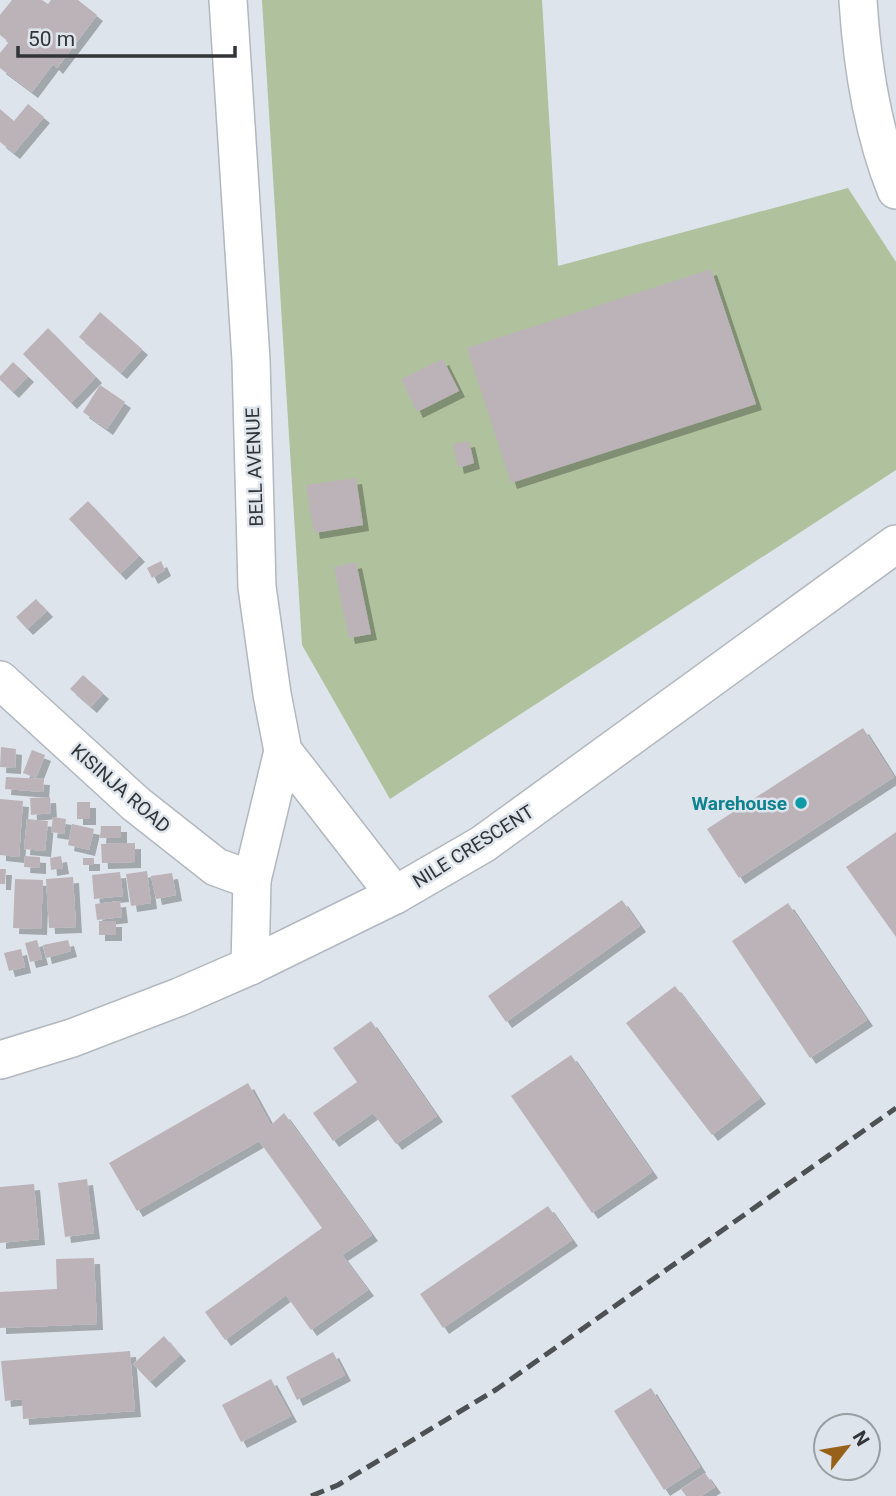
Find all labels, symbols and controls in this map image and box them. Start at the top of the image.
scale bar [18,14,234,58]
text: 50 m [28,27,75,51]
street label: BELL AVENUE [241,407,268,527]
street label: KISINJA ROAD [66,739,175,838]
place label: Warehouse [691,792,787,815]
marker: Warehouse [793,795,809,811]
street label: NILE CRESCENT [408,800,538,893]
north arrow [812,1412,882,1482]
text: N [848,1427,874,1450]

